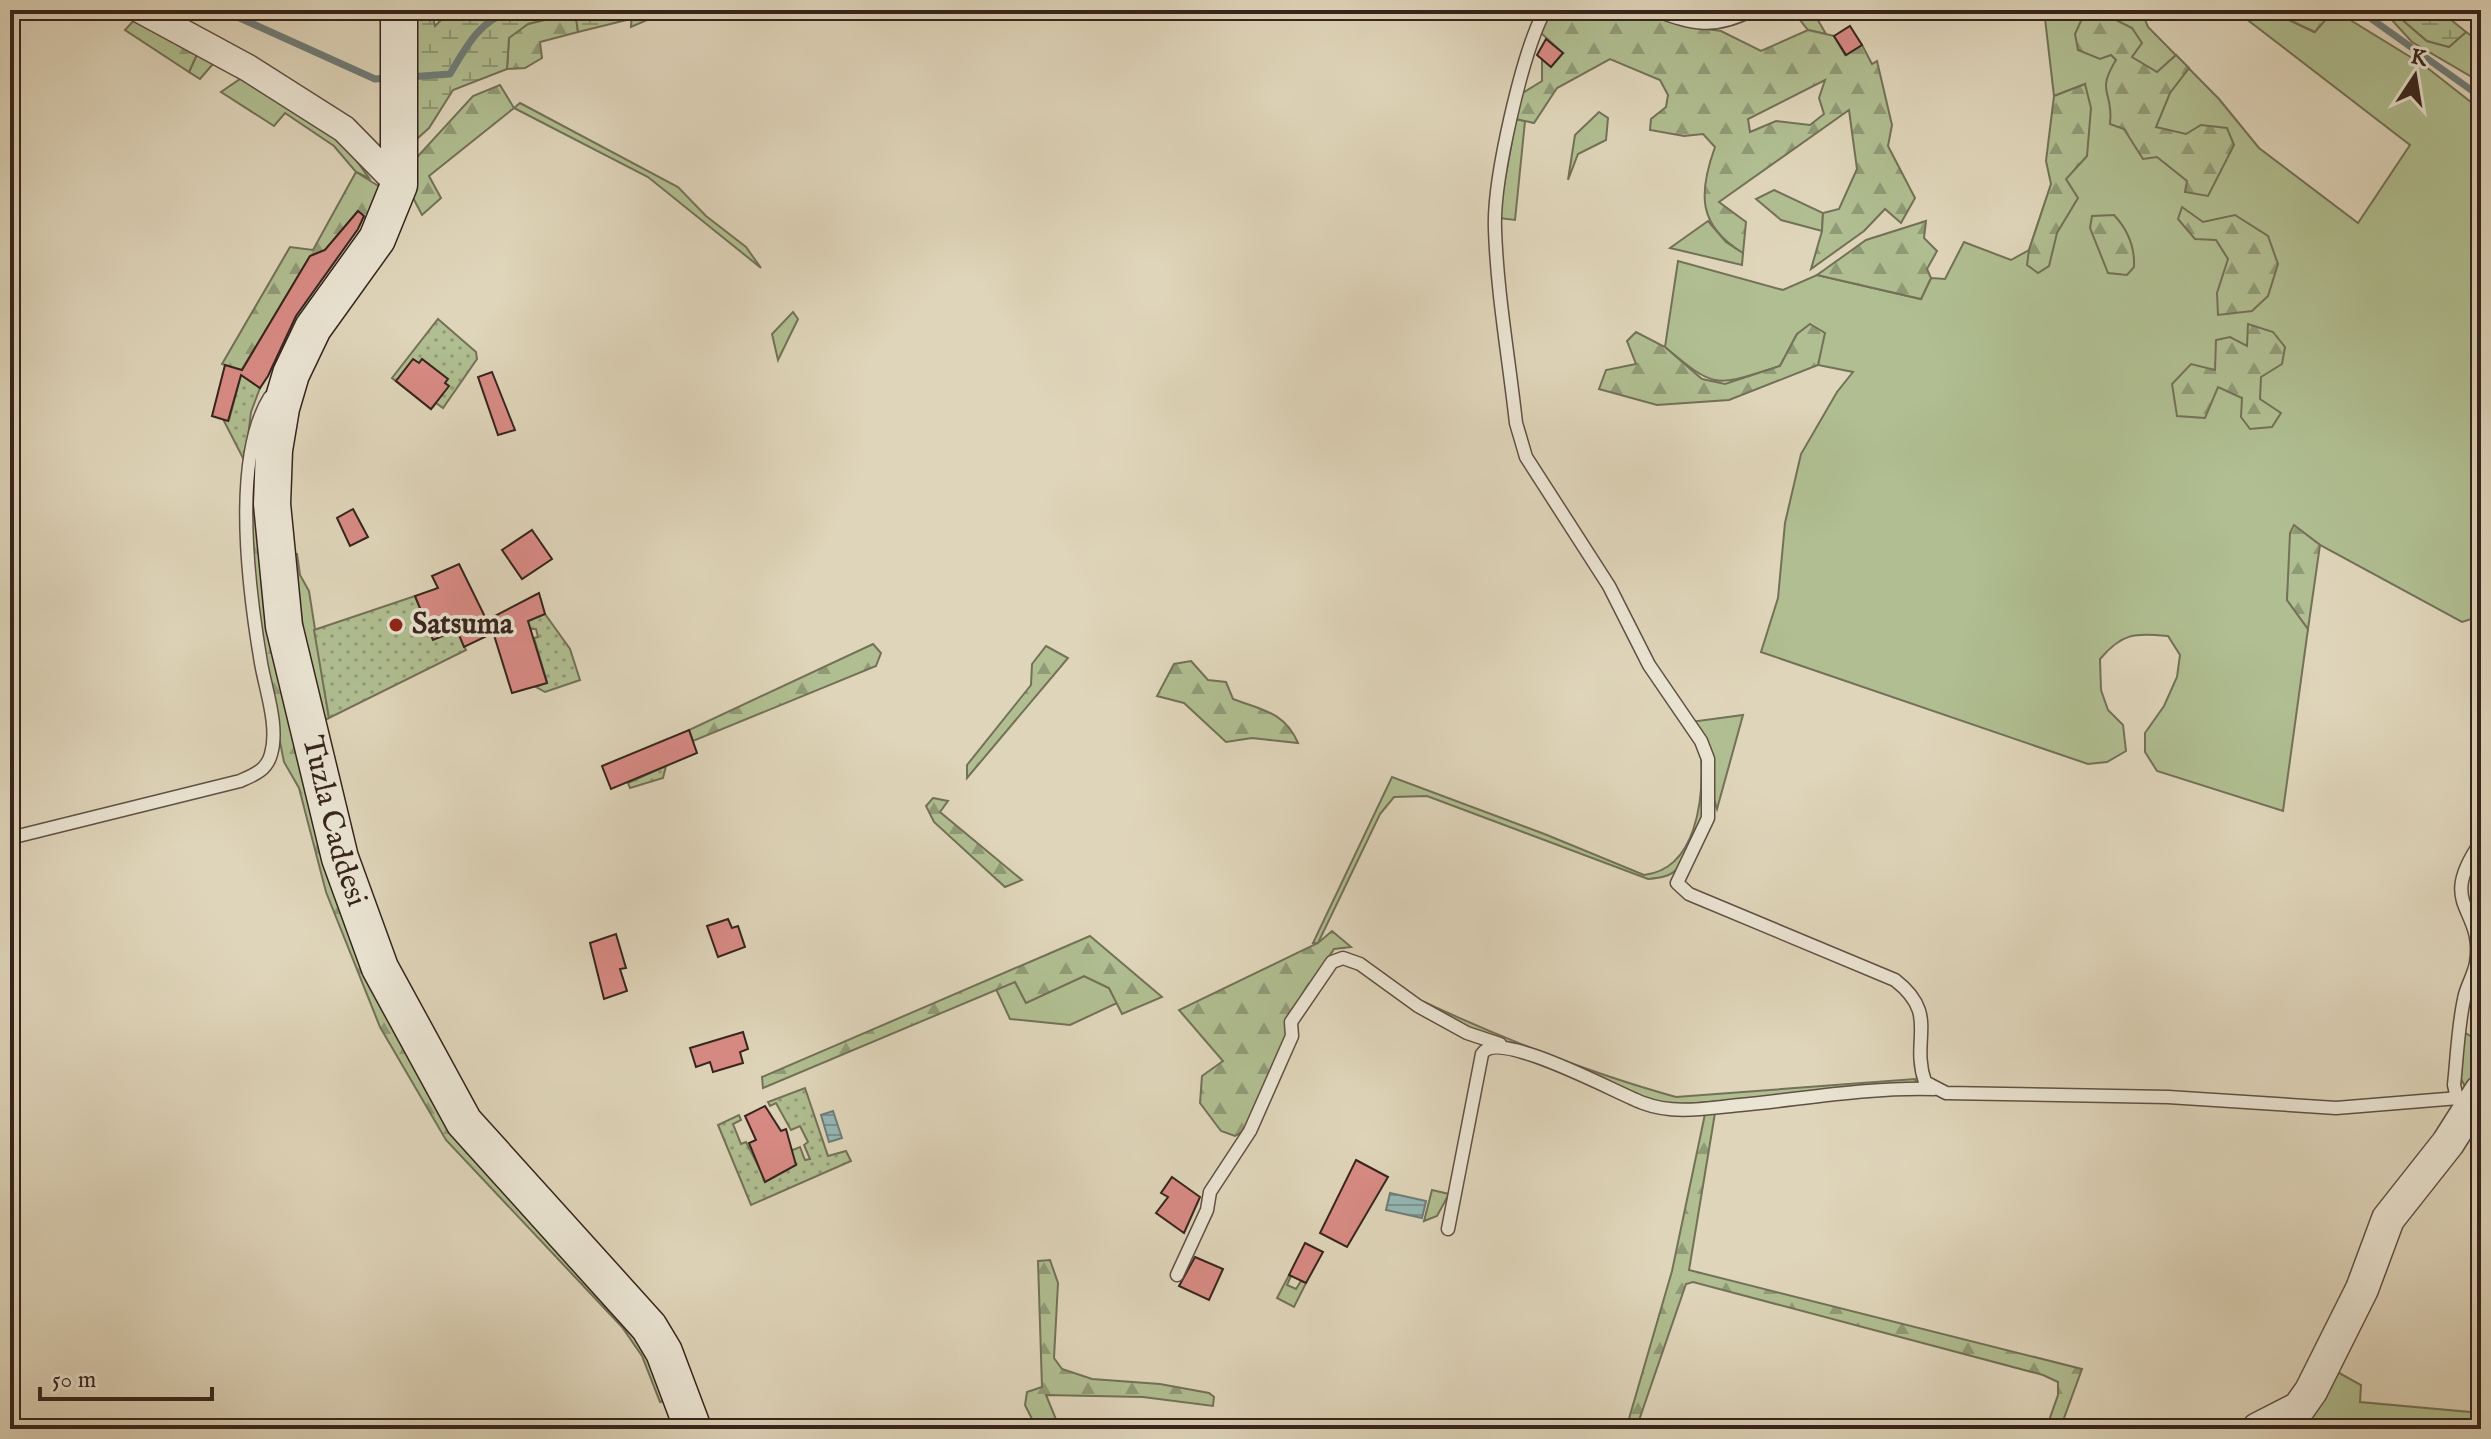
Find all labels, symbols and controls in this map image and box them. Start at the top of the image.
north arrow [2375,36,2455,116]
text: K [2408,43,2430,74]
place label: Satsuma [412,606,514,644]
marker: Satsuma [387,616,405,634]
street label: Tuzla Caddesi [292,732,375,912]
scale bar [40,1351,212,1401]
text: 50 m [52,1365,96,1396]

